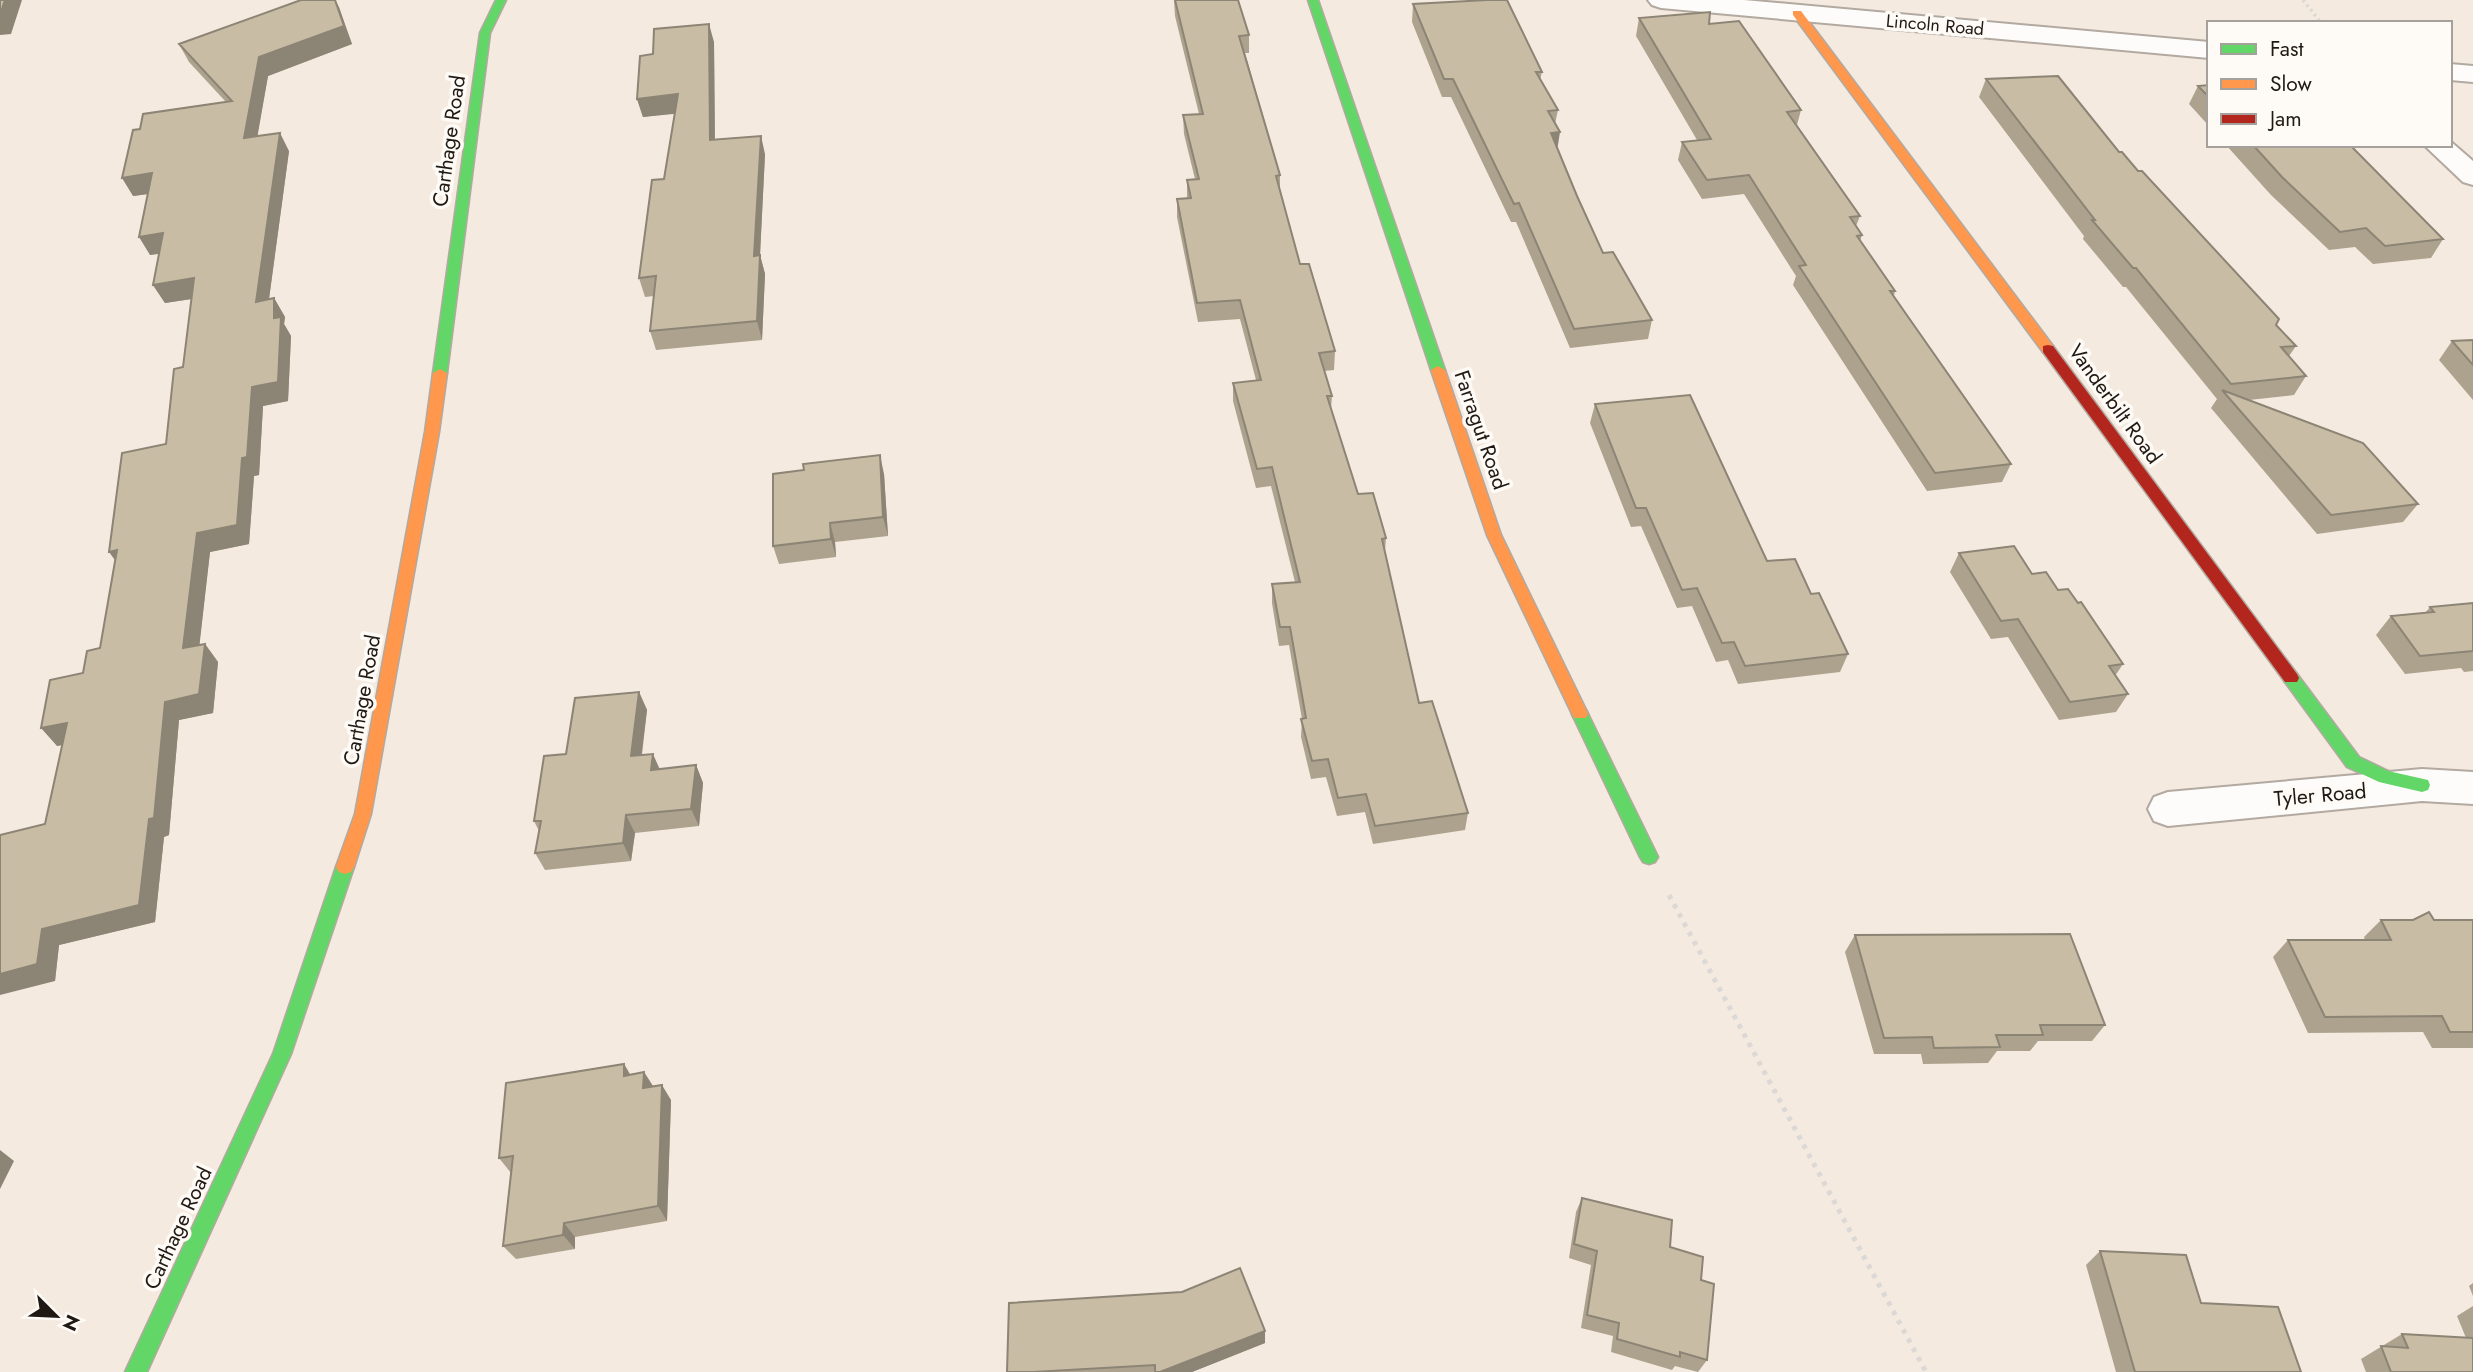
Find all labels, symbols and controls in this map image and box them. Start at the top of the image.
street label: Lincoln Road [1885,8,1985,42]
legend [2207,21,2452,147]
text: Fast [2270,34,2303,64]
text: Slow [2270,69,2312,99]
street label: Carthage Road [425,73,473,209]
text: Jam [2267,104,2302,134]
street label: Vanderbilt Road [2061,338,2169,470]
street label: Farragut Road [1447,366,1515,494]
street label: Carthage Road [336,632,388,768]
street label: Tyler Road [2272,776,2368,814]
street label: Carthage Road [136,1162,220,1294]
north arrow [21,1281,91,1351]
text: N [56,1310,86,1335]

